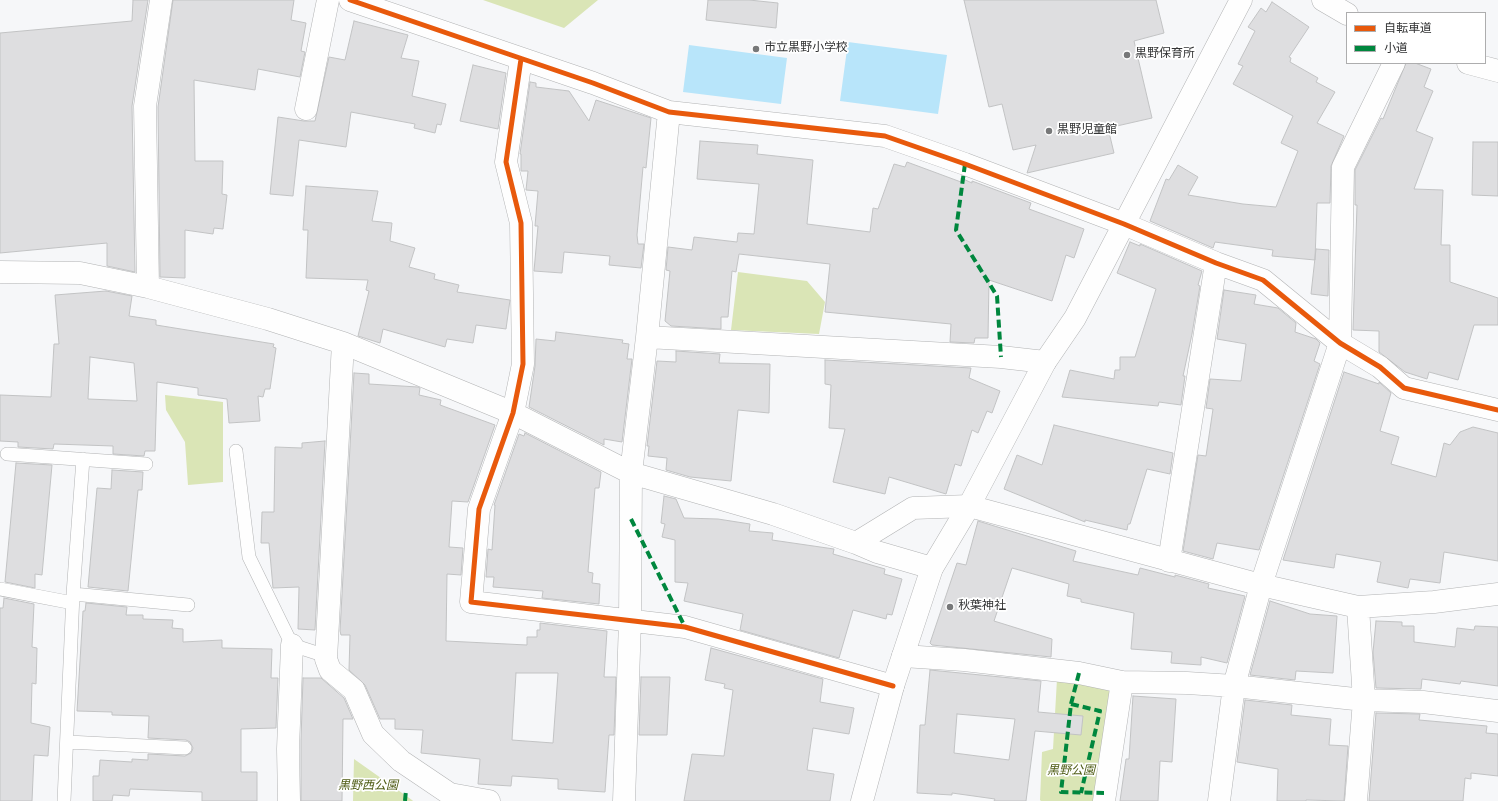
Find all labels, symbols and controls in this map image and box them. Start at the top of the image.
legend [1346,12,1486,64]
text: 自転車道 [1384,19,1432,38]
text: 小道 [1384,39,1408,58]
place label: 市立黒野小学校 [764,42,848,56]
marker: 市立黒野小学校 [751,44,761,54]
place label: 黒野保育所 [1135,48,1195,62]
marker: 黒野保育所 [1122,50,1132,60]
place label: 黒野児童館 [1057,124,1117,138]
marker: 黒野児童館 [1044,126,1054,136]
place label: 秋葉神社 [958,600,1006,614]
marker: 秋葉神社 [945,602,955,612]
park label: 黒野公園 [1047,765,1095,779]
park label: 黒野西公園 [338,780,398,794]

